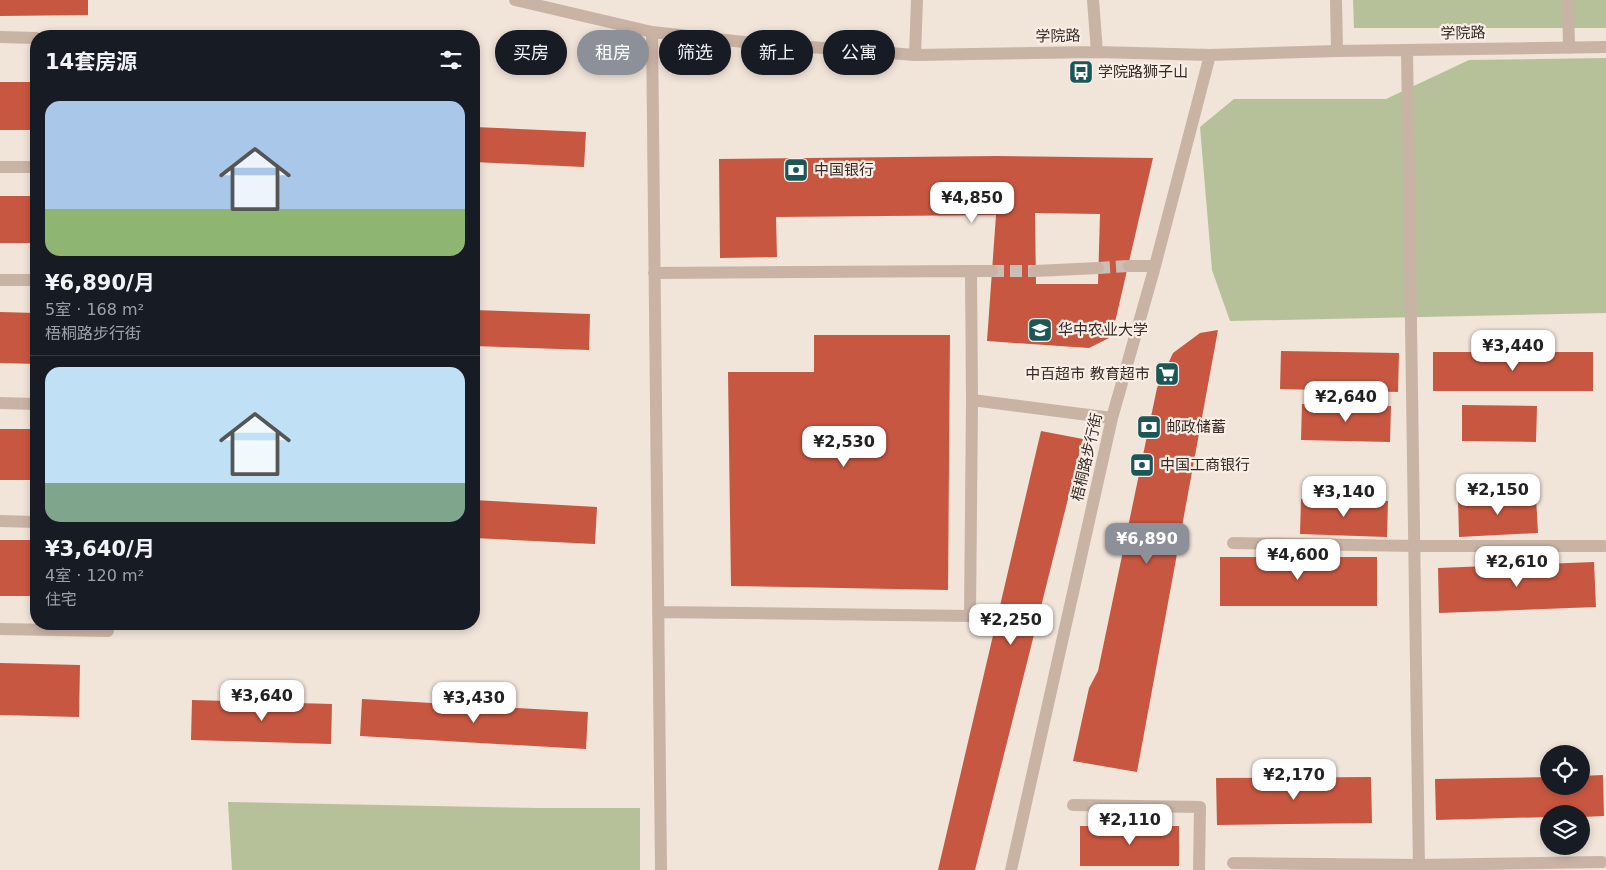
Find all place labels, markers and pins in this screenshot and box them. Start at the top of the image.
bus stop icon: 学院路狮子山 [1068,59,1094,85]
place label: 学院路狮子山 [1098,63,1188,81]
bank icon: 中国银行 [783,157,809,183]
place label: 中国银行 [814,161,874,179]
pin: ¥4,850 [931,182,1013,224]
school or university icon: 华中农业大学 [1027,317,1053,343]
place label: 华中农业大学 [1058,321,1148,339]
pin: ¥3,440 [1472,330,1554,372]
supermarket icon: 中百超市 教育超市 [1154,361,1180,387]
place label: 中百超市 教育超市 [1025,365,1150,383]
pin: ¥2,640 [1305,380,1387,423]
bank icon: 邮政储蓄 [1136,414,1162,440]
place label: 邮政储蓄 [1166,418,1226,436]
pin: ¥2,530 [803,426,885,468]
bank icon: 中国工商银行 [1129,452,1155,478]
place label: 中国工商银行 [1160,456,1250,474]
pin: ¥2,150 [1457,474,1539,516]
pin: ¥3,140 [1303,476,1385,518]
pin: ¥6,890 [1106,522,1188,565]
pin: ¥4,600 [1257,538,1339,581]
pin: ¥2,610 [1476,546,1558,588]
pin: ¥2,250 [970,604,1052,646]
pin: ¥3,640 [221,680,303,722]
pin: ¥3,430 [433,682,515,724]
pin: ¥2,170 [1253,758,1335,801]
pin: ¥2,110 [1089,804,1171,846]

